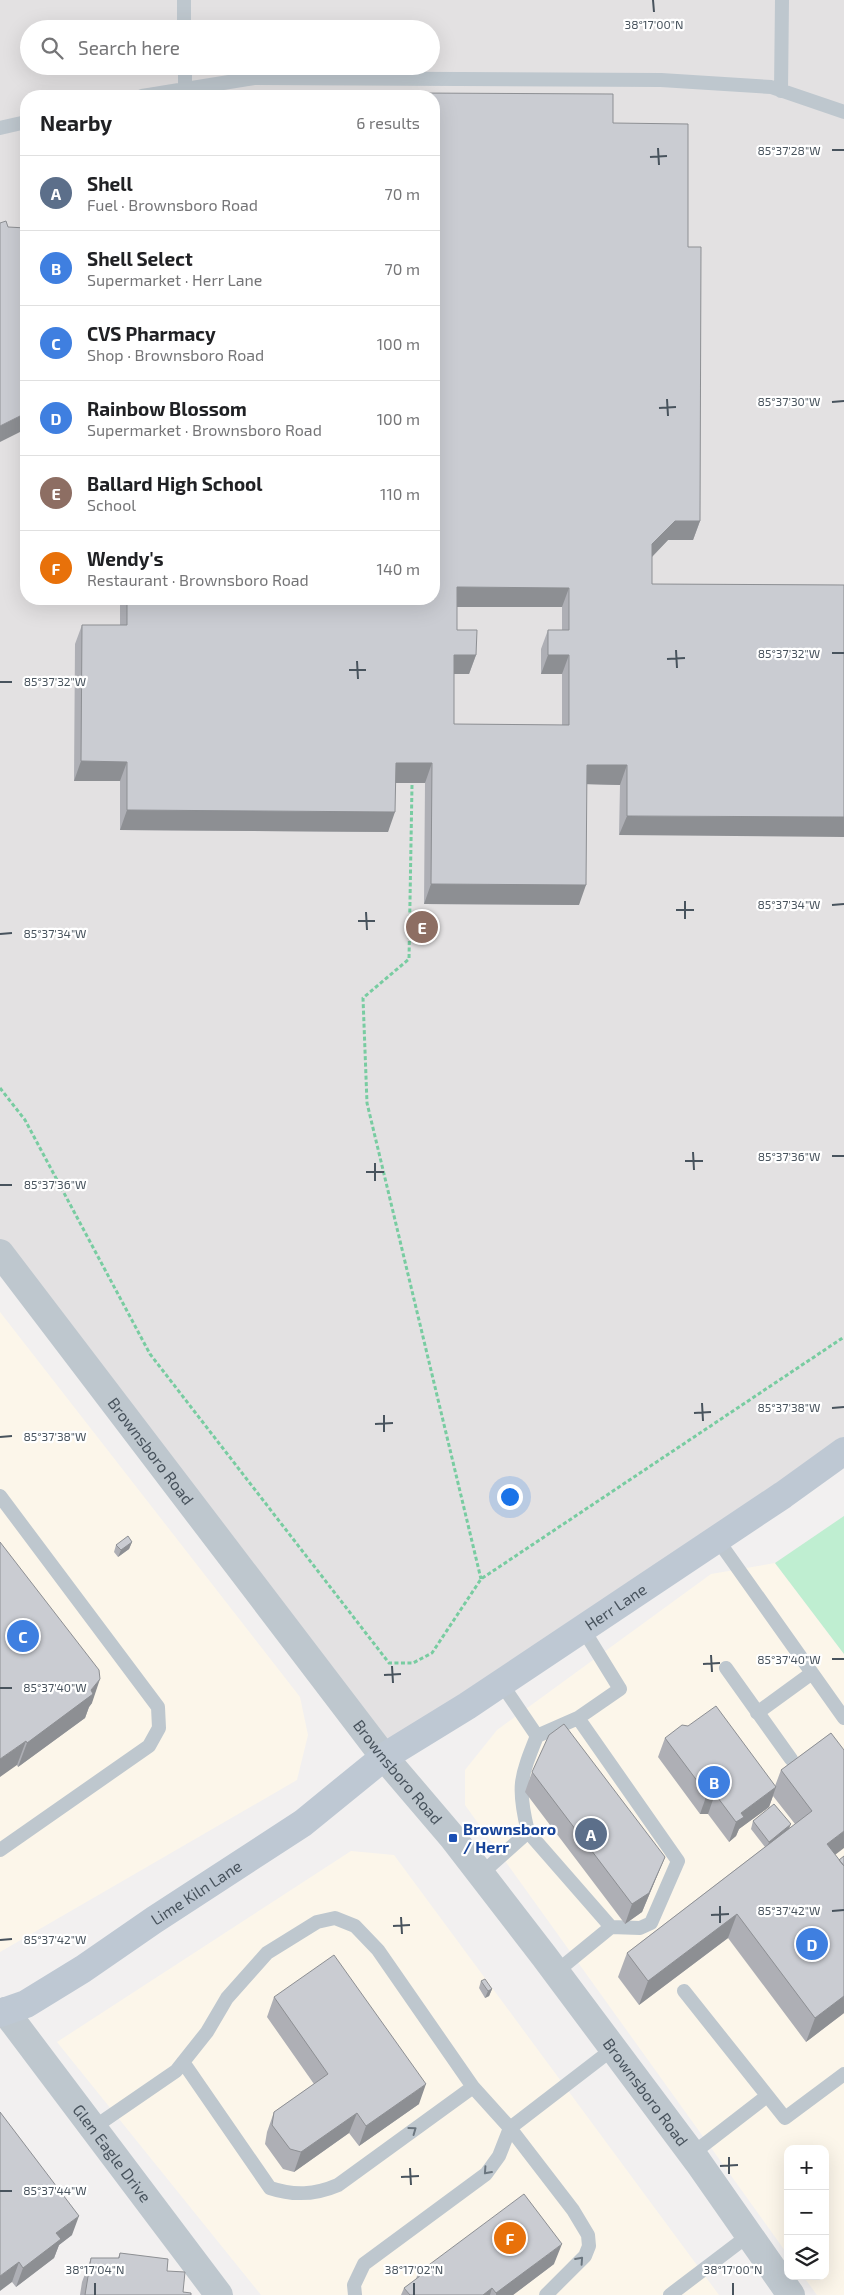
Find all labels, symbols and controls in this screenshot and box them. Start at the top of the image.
text: 38°17'00"N [625,17,683,31]
search box [20,20,440,75]
icon: search [38,34,66,62]
text: Search here [78,36,180,59]
text: Nearby [40,110,112,135]
text: 6 results [356,113,420,132]
text: 85°37'28"W [757,143,821,157]
text: Shell [87,172,133,195]
text: A [51,184,61,203]
text: 70 m [385,184,420,203]
text: Fuel · Brownsboro Road [87,195,258,214]
text: Shell Select [87,247,193,270]
text: B [51,259,61,278]
text: 70 m [385,259,420,278]
text: Supermarket · Herr Lane [87,270,262,289]
text: CVS Pharmacy [87,322,216,345]
text: C [51,334,61,353]
text: 100 m [377,334,420,353]
text: Shop · Brownsboro Road [87,345,264,364]
text: 85°37'30"W [758,394,820,408]
text: Rainbow Blossom [87,397,247,420]
text: D [51,409,61,428]
text: 100 m [377,409,420,428]
text: Supermarket · Brownsboro Road [87,420,322,439]
text: Ballard High School [87,472,263,495]
text: E [51,484,61,503]
text: 110 m [380,484,420,503]
text: School [87,495,136,514]
text: Wendy's [87,547,164,570]
text: F [52,559,60,578]
text: 140 m [377,559,420,578]
text: Restaurant · Brownsboro Road [87,570,309,589]
text: 85°37'32"W [758,646,820,660]
text: 85°37'32"W [24,674,86,688]
text: 85°37'34"W [757,897,821,911]
pin: E [406,908,438,946]
text: 85°37'34"W [23,926,87,940]
text: 85°37'36"W [758,1149,820,1163]
text: 85°37'36"W [24,1177,86,1191]
street label: Brownsboro Road [104,1393,198,1508]
text: 85°37'38"W [758,1400,820,1414]
text: 85°37'38"W [24,1429,86,1443]
your location [497,1484,523,1510]
street label: Herr Lane [581,1579,650,1634]
pin: C [7,1617,39,1655]
text: 85°37'40"W [757,1652,821,1666]
text: 85°37'40"W [23,1680,87,1694]
street label: Brownsboro Road [350,1716,447,1828]
pin: B [698,1763,730,1801]
pin: A [575,1815,607,1853]
place label: Brownsboro / Herr [463,1819,556,1856]
marker: Brownsboro / Herr [447,1832,459,1844]
street label: Lime Kiln Lane [147,1856,245,1929]
text: 85°37'42"W [758,1903,820,1917]
pin: D [796,1925,828,1963]
text: 85°37'42"W [24,1932,86,1946]
street label: Brownsboro Road [600,2034,693,2149]
street label: Glen Eagle Drive [69,2100,156,2206]
one-way arrow [407,2128,416,2136]
map controls [784,2145,829,2280]
button: + [784,2145,829,2190]
one-way arrow [484,2165,493,2174]
text: 85°37'44"W [23,2183,87,2197]
button: − [784,2190,829,2235]
pin: F [494,2219,526,2257]
button: layers [784,2235,829,2280]
one-way arrow [574,2257,583,2266]
text: 38°17'04"N [65,2262,125,2276]
text: 38°17'02"N [385,2262,443,2276]
text: 38°17'00"N [704,2262,762,2276]

